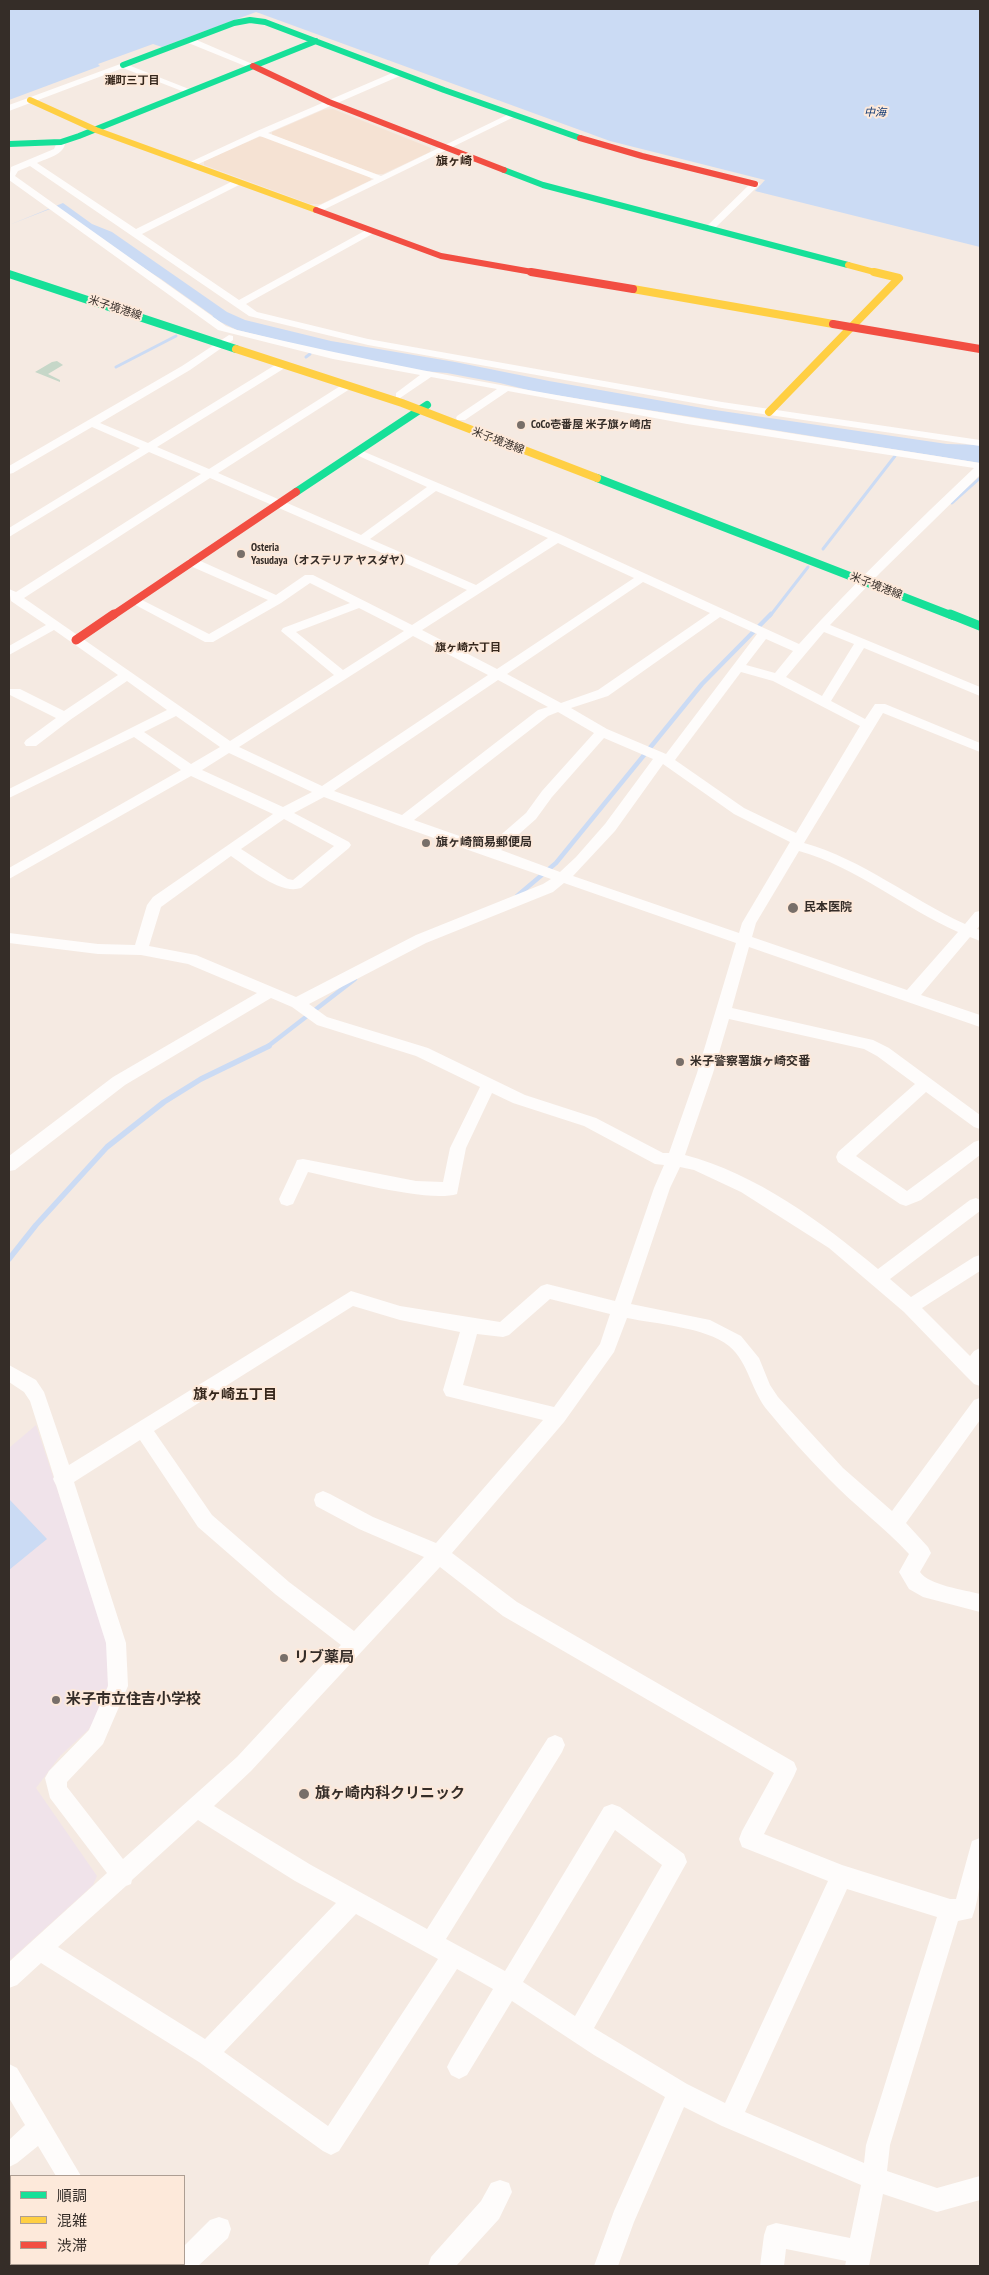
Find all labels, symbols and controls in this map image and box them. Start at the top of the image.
district label: 灘町三丁目 [105,74,159,88]
water label: 中海 [864,106,886,120]
district label: 旗ヶ崎 [436,155,472,169]
street label: 米子境港線 [87,293,143,323]
place label: CoCo壱番屋 米子旗ヶ崎店 [531,418,651,432]
marker: CoCo壱番屋 米子旗ヶ崎店 [515,419,527,431]
street label: 米子境港線 [470,425,526,457]
place label: Osteria Yasudaya（オステリア ヤスダヤ） [251,541,411,567]
marker: Osteria Yasudaya（オステリア ヤスダヤ） [235,548,247,560]
street label: 米子境港線 [848,570,904,602]
district label: 旗ヶ崎六丁目 [435,641,501,655]
place label: 旗ヶ崎簡易郵便局 [436,836,532,850]
marker: 旗ヶ崎簡易郵便局 [420,837,432,849]
marker: 民本医院 [786,901,800,915]
place label: 民本医院 [804,901,852,915]
place label: 米子警察署旗ヶ崎交番 [690,1055,810,1069]
marker: 米子警察署旗ヶ崎交番 [674,1056,686,1068]
district label: 旗ヶ崎五丁目 [193,1387,277,1403]
place label: リブ薬局 [294,1649,354,1667]
marker: リブ薬局 [278,1652,290,1664]
place label: 米子市立住吉小学校 [66,1691,201,1709]
marker: 米子市立住吉小学校 [50,1694,62,1706]
place label: 旗ヶ崎内科クリニック [315,1785,465,1803]
marker: 旗ヶ崎内科クリニック [297,1787,311,1801]
legend [10,2175,185,2265]
text: 順調 [57,2186,87,2205]
text: 混雑 [57,2211,87,2230]
text: 渋滞 [57,2236,87,2255]

